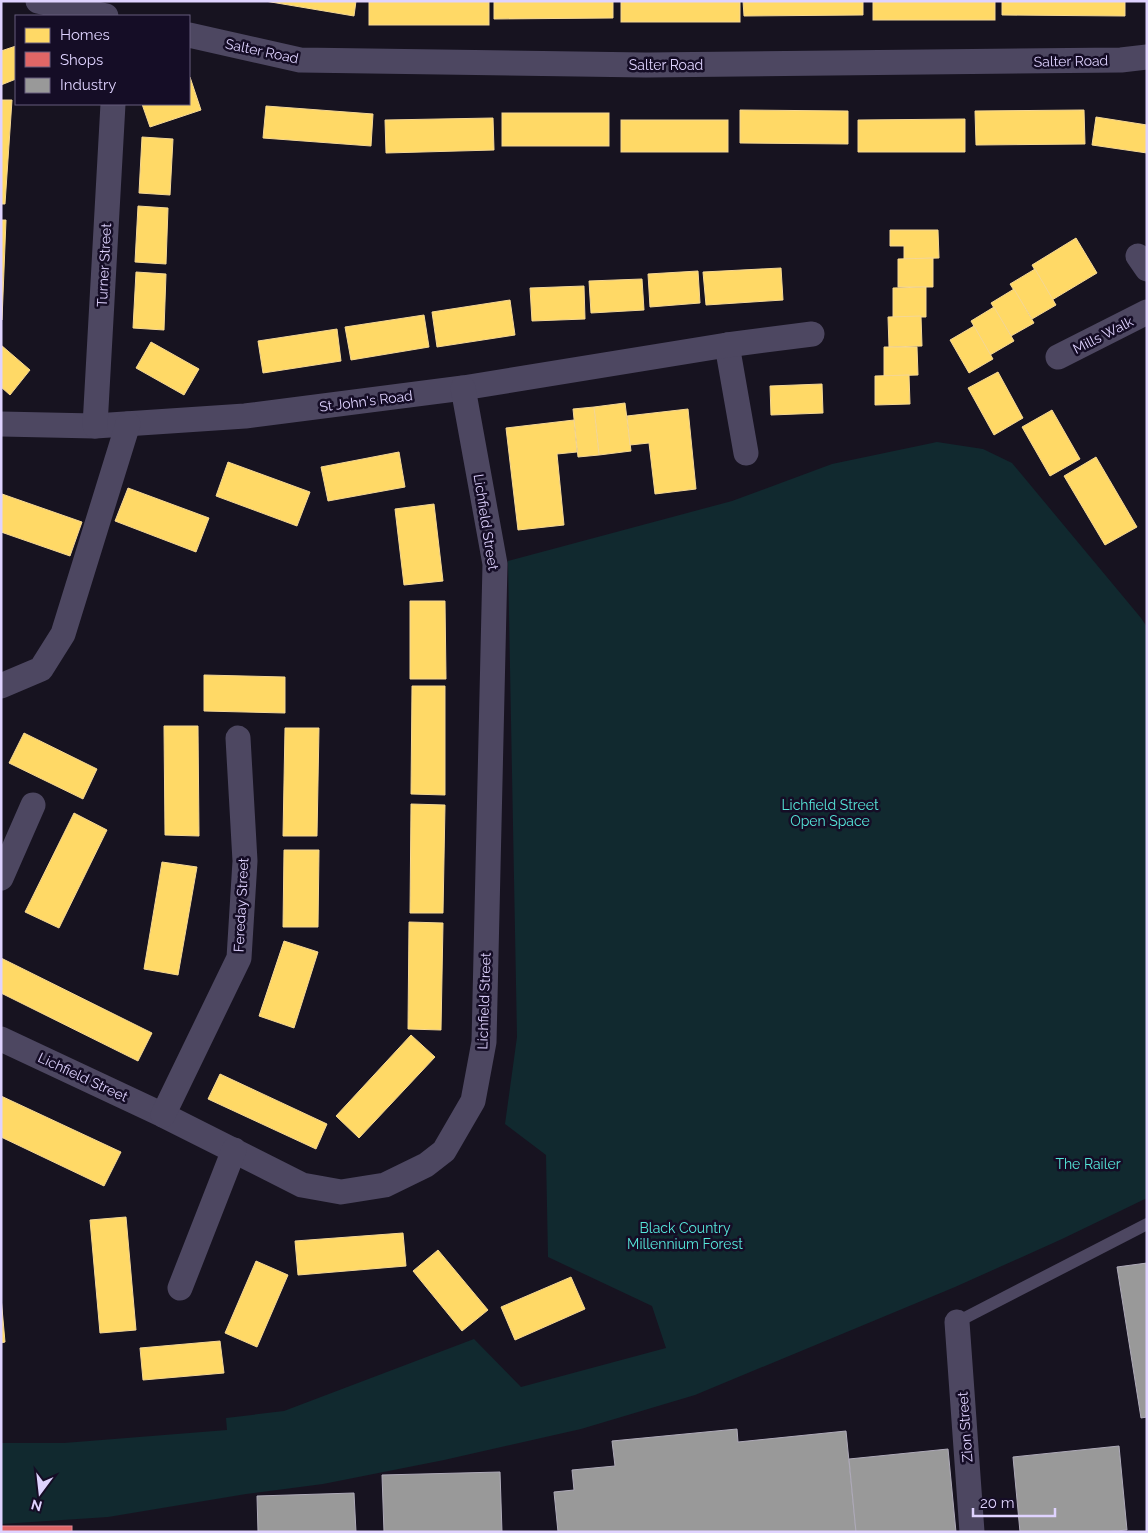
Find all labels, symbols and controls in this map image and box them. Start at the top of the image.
legend [15,15,190,105]
text: Homes [60,26,110,44]
street label: Salter Road [224,35,300,67]
text: Shops [60,51,103,69]
street label: Salter Road [1034,52,1108,70]
street label: Salter Road [629,57,703,73]
text: Industry [60,76,116,94]
street label: Turner Street [94,222,114,307]
street label: Mills Walk [1070,313,1136,357]
street label: St John's Road [318,387,414,415]
street label: Lichfield Street [470,473,502,572]
park label: Lichfield Street Open Space [781,797,879,829]
street label: Fereday Street [231,857,251,953]
street label: Lichfield Street [474,952,494,1050]
street label: Lichfield Street [36,1049,131,1105]
park label: The Railer [1055,1156,1121,1172]
park label: Black Country Millennium Forest [627,1220,743,1252]
street label: Zion Street [955,1391,975,1463]
north arrow [15,1468,65,1518]
scale bar [973,1486,1056,1518]
text: 20 m [980,1494,1015,1512]
text: N [29,1496,44,1515]

